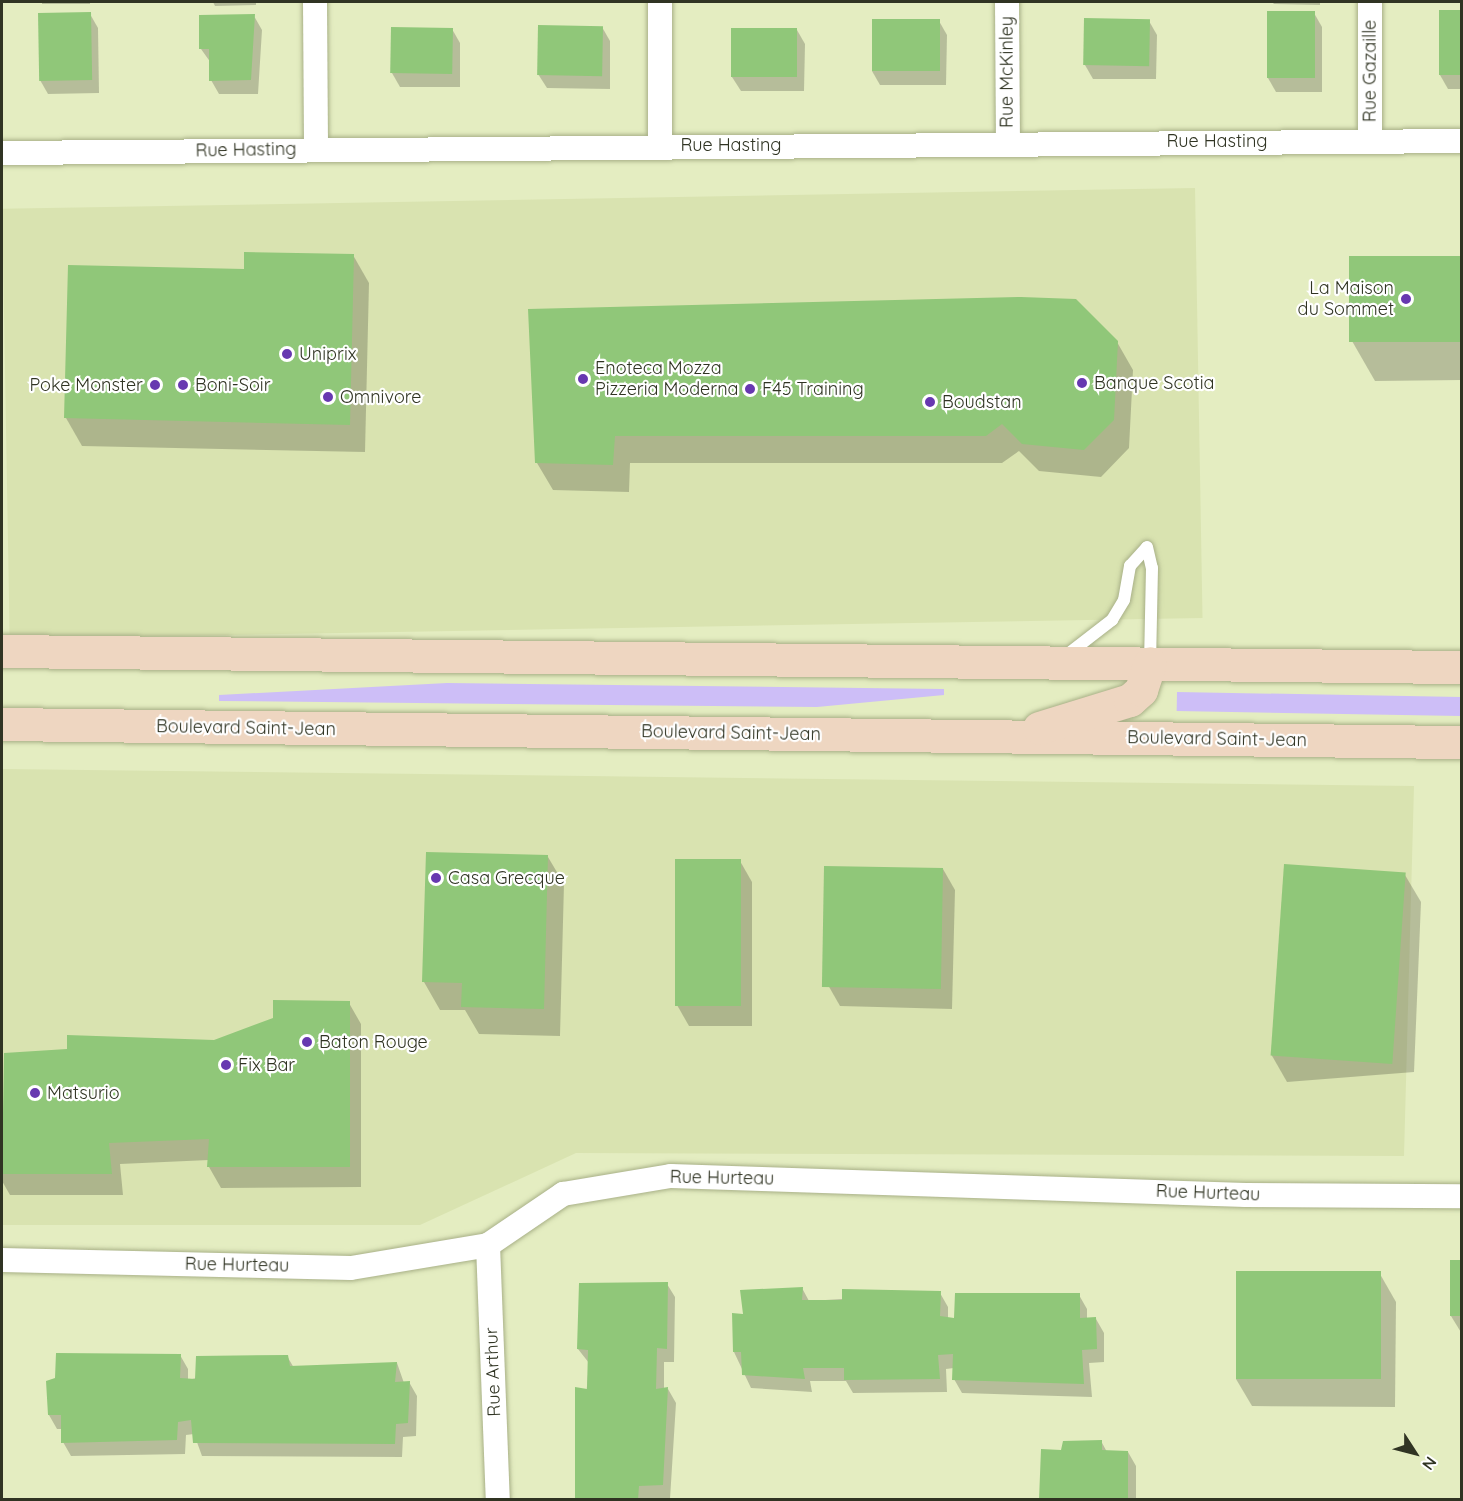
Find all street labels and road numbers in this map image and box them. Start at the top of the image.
street label: Rue McKinley [996,16,1018,128]
street label: Rue Gazaille [1359,20,1381,122]
street label: Rue Hasting [1166,130,1268,152]
street label: Rue Hasting [680,134,782,156]
street label: Rue Hasting [195,138,297,162]
street label: Boulevard Saint-Jean [156,716,336,740]
street label: Boulevard Saint-Jean [641,721,821,745]
street label: Boulevard Saint-Jean [1127,727,1307,751]
street label: Rue Hurteau [670,1166,774,1190]
street label: Rue Hurteau [1155,1180,1261,1206]
street label: Rue Hurteau [185,1253,289,1277]
street label: Rue Arthur [481,1327,505,1417]

